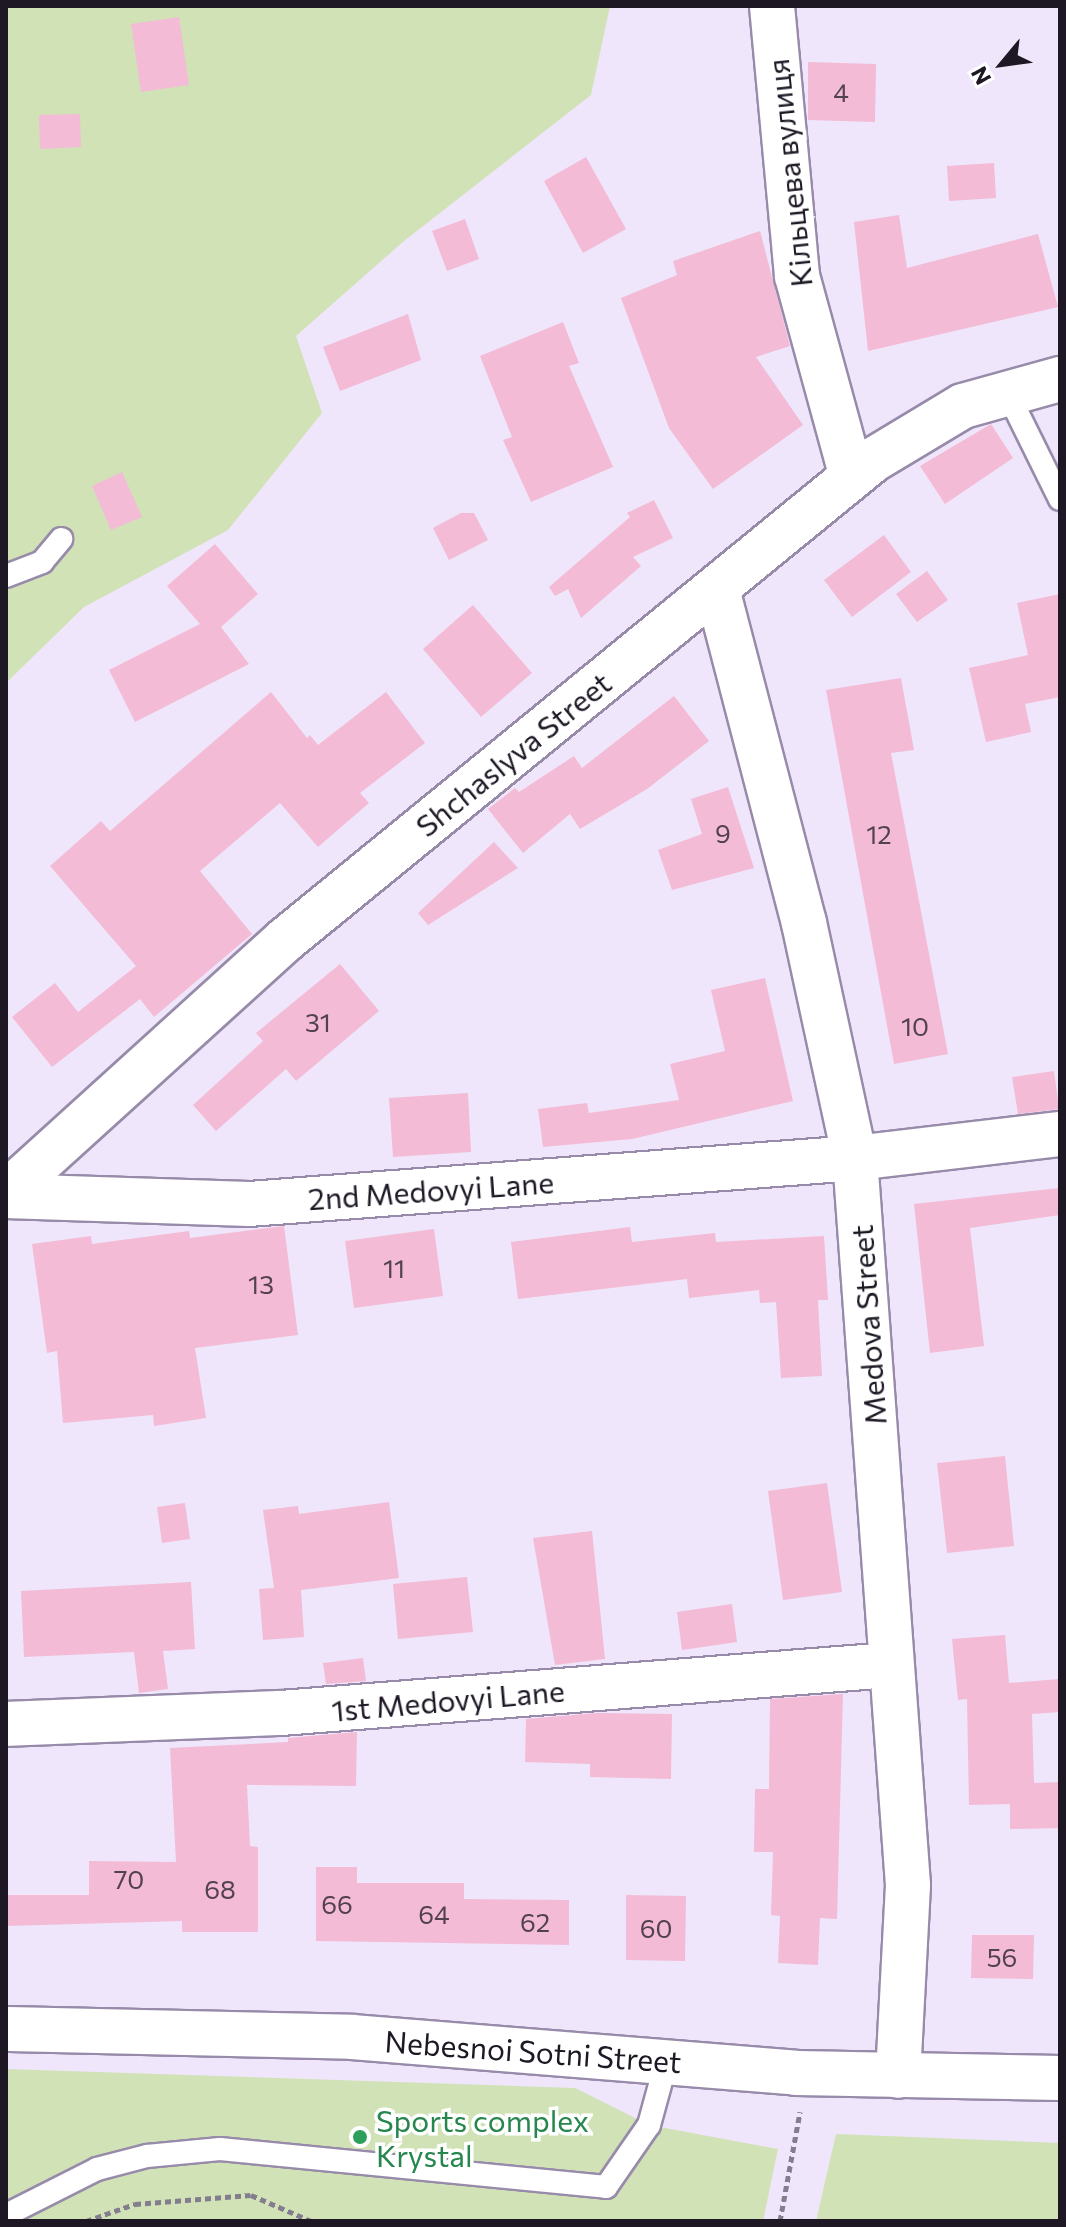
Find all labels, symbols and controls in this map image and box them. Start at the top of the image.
north arrow [962,24,1042,104]
street label: Кільцева вулиця [759,57,819,289]
text: N [965,62,996,90]
house number: 4 [833,76,849,108]
street label: Shchaslyva Street [408,664,618,844]
house number: 9 [715,817,731,849]
house number: 12 [866,818,892,850]
house number: 31 [305,1006,331,1038]
house number: 10 [901,1010,929,1042]
street label: 2nd Medovyi Lane [307,1163,555,1217]
street label: Medova Street [843,1224,893,1426]
house number: 11 [383,1252,405,1284]
house number: 13 [248,1268,274,1300]
street label: 1st Medovyi Lane [330,1672,566,1728]
house number: 70 [114,1863,144,1895]
house number: 68 [204,1873,236,1905]
house number: 66 [321,1888,353,1920]
house number: 64 [418,1898,450,1930]
house number: 62 [520,1906,550,1938]
house number: 60 [640,1912,672,1944]
house number: 56 [987,1941,1017,1973]
street label: Nebesnoi Sotni Street [383,2023,683,2079]
place label: Sports complex Krystal [376,2102,589,2172]
marker: Sports complex Krystal [351,2128,369,2146]

